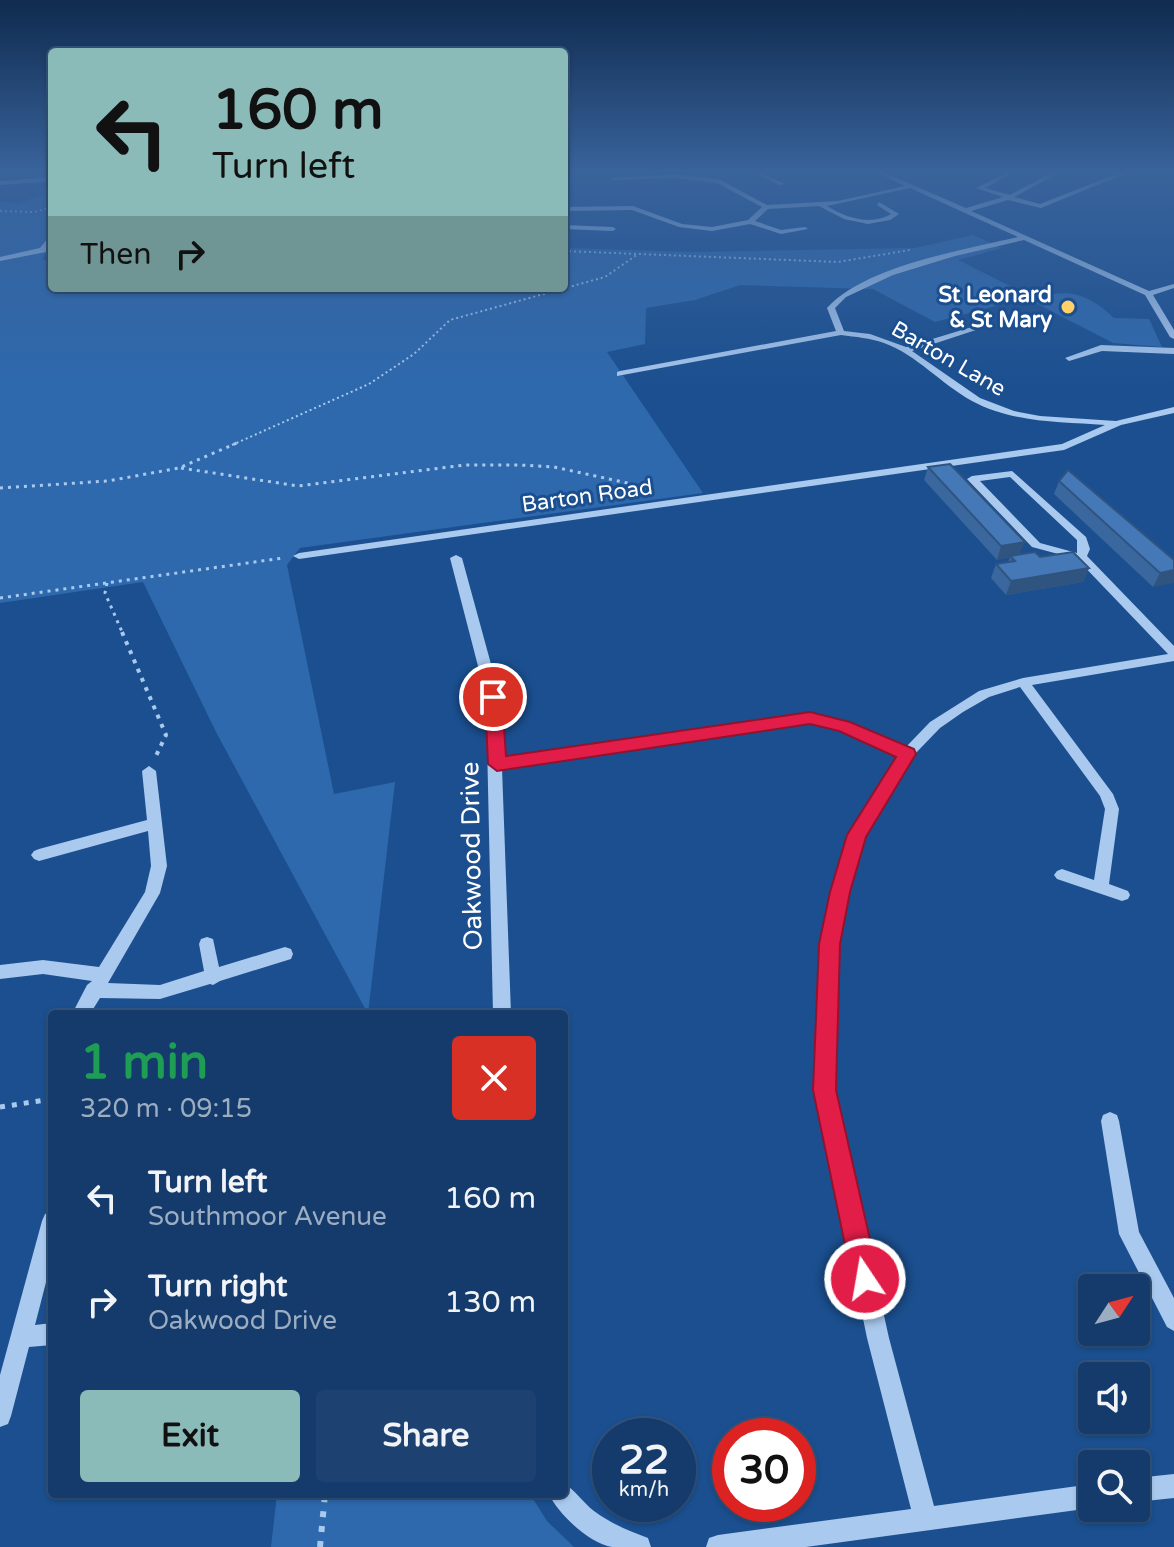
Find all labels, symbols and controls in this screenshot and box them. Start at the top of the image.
text: 160 m [212,77,383,144]
icon: left [80,80,184,184]
text: Turn left [212,145,355,188]
icon: right [168,232,212,276]
text: Then [80,236,152,273]
place label: St Leonard & St Mary [939,282,1052,333]
marker: St Leonard & St Mary [1059,298,1077,316]
street label: Barton Lane [887,316,1010,402]
street label: Barton Road [520,474,654,518]
pin [459,663,527,731]
icon: arrive [471,675,515,719]
street label: Oakwood Drive [454,761,489,951]
text: 1 min [80,1034,208,1092]
button: close [452,1036,536,1120]
text: 320 m · 09:15 [80,1093,252,1124]
text: Turn left [148,1164,267,1201]
icon: left [80,1176,124,1220]
text: 160 m [444,1180,536,1217]
text: Southmoor Avenue [148,1201,387,1232]
position arrow [823,1237,907,1321]
text: Turn right [148,1268,288,1305]
north arrow [1078,1274,1150,1346]
map controls [1078,1274,1150,1522]
icon: right [80,1280,124,1324]
text: 130 m [444,1284,536,1321]
text: Oakwood Drive [148,1305,337,1336]
button: sound [1078,1362,1150,1434]
button: Exit [80,1390,300,1482]
button: Share [316,1390,536,1482]
speed limit sign: 30 [712,1418,816,1522]
text: 22 [619,1436,669,1484]
button: search [1078,1450,1150,1522]
text: km/h [619,1478,669,1502]

